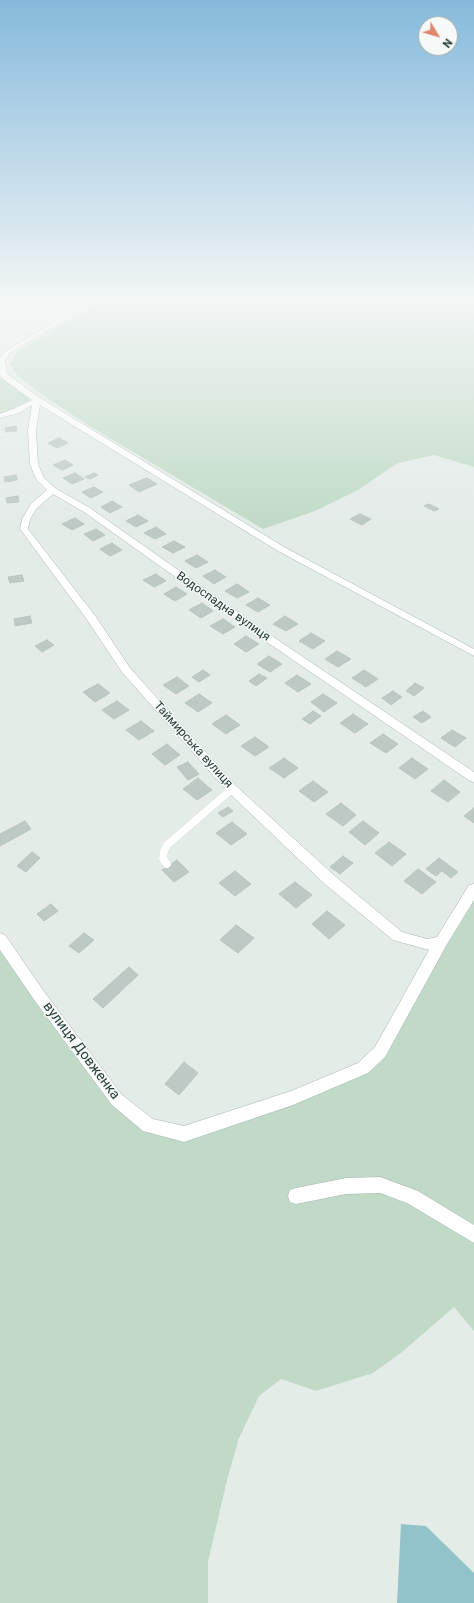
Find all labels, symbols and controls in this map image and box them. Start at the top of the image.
north arrow [418,16,458,56]
text: N [440,36,455,50]
street label: Водоспадна вулиця [173,569,273,645]
street label: Таймирська вулиця [150,699,236,791]
street label: вулиця Довженка [39,999,123,1103]

